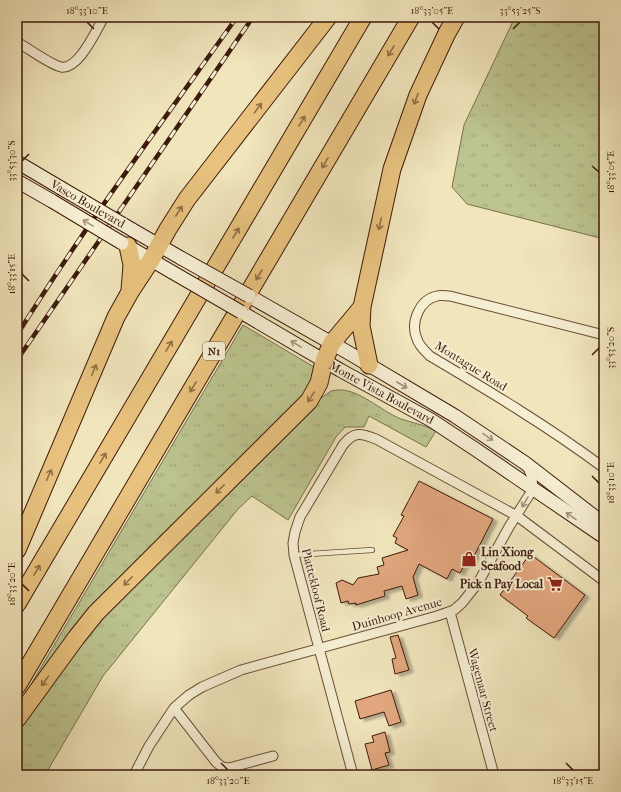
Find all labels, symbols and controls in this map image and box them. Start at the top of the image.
text: 18°33'10"E [66,5,108,17]
text: 18°33'05"E [411,5,453,17]
text: 33°53'25"S [500,5,540,17]
one-way arrow [387,45,395,57]
one-way arrow [412,93,420,105]
one-way arrow [254,103,262,114]
one-way arrow [298,115,306,127]
text: 33°53'30"S [6,140,18,182]
text: 18°33'05"E [605,151,617,193]
one-way arrow [321,157,329,169]
street label: Vasco Boulevard [47,177,128,231]
one-way arrow [175,206,183,217]
one-way arrow [376,217,384,230]
one-way arrow [82,218,94,226]
one-way arrow [232,227,240,239]
text: 18°33'15"E [6,254,18,294]
one-way arrow [255,269,263,281]
text: 33°53'20"S [605,327,617,369]
street label: Montague Road [432,338,510,394]
one-way arrow [290,339,302,347]
one-way arrow [165,340,173,352]
road number: N1 [203,342,225,360]
street label: Monte Vista Boulevard [327,358,437,427]
one-way arrow [91,364,98,376]
one-way arrow [189,381,197,393]
one-way arrow [396,381,408,389]
one-way arrow [307,391,315,402]
one-way arrow [482,433,493,441]
one-way arrow [99,452,107,464]
text: 18°33'10"E [605,462,617,504]
one-way arrow [46,469,53,481]
one-way arrow [215,484,225,494]
one-way arrow [521,497,529,508]
one-way arrow [566,512,577,520]
place label: Lin Xiong Seafood [481,545,534,573]
street label: Plattekloof Road [299,547,333,634]
shop icon: Lin Xiong Seafood [460,550,478,568]
text: 18°33'20"E [6,562,18,606]
one-way arrow [33,564,41,576]
supermarket icon: Pick n Pay Local [546,575,564,593]
one-way arrow [123,576,133,586]
place label: Pick n Pay Local [460,577,544,592]
street label: Duinhoop Avenue [350,594,444,634]
street label: Wagenaar Street [465,646,501,734]
one-way arrow [41,675,49,686]
text: 18°33'20"E [206,775,250,787]
text: 18°33'15"E [553,775,593,787]

